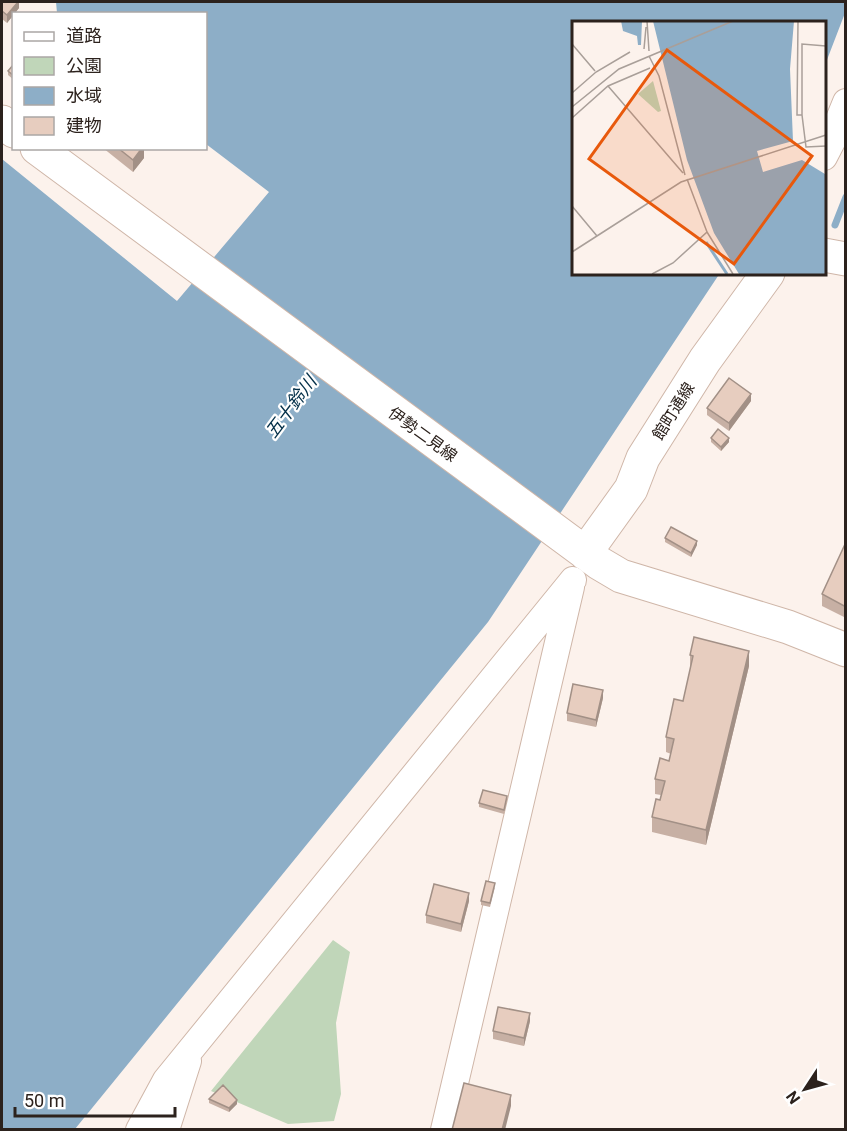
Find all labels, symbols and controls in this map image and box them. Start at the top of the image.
legend [12,12,207,150]
inset map [572,21,826,274]
text: 道路 [66,25,102,46]
text: 公園 [66,55,102,76]
text: 水域 [66,85,102,106]
text: 建物 [66,115,102,136]
water label: 五十鈴川 [261,370,322,442]
street label: 館町通線 [648,379,698,443]
street label: 伊勢二見線 [385,403,461,466]
north arrow [775,1059,835,1119]
scale bar [15,1080,176,1118]
text: N [782,1087,804,1108]
text: 50 m [24,1090,64,1111]

